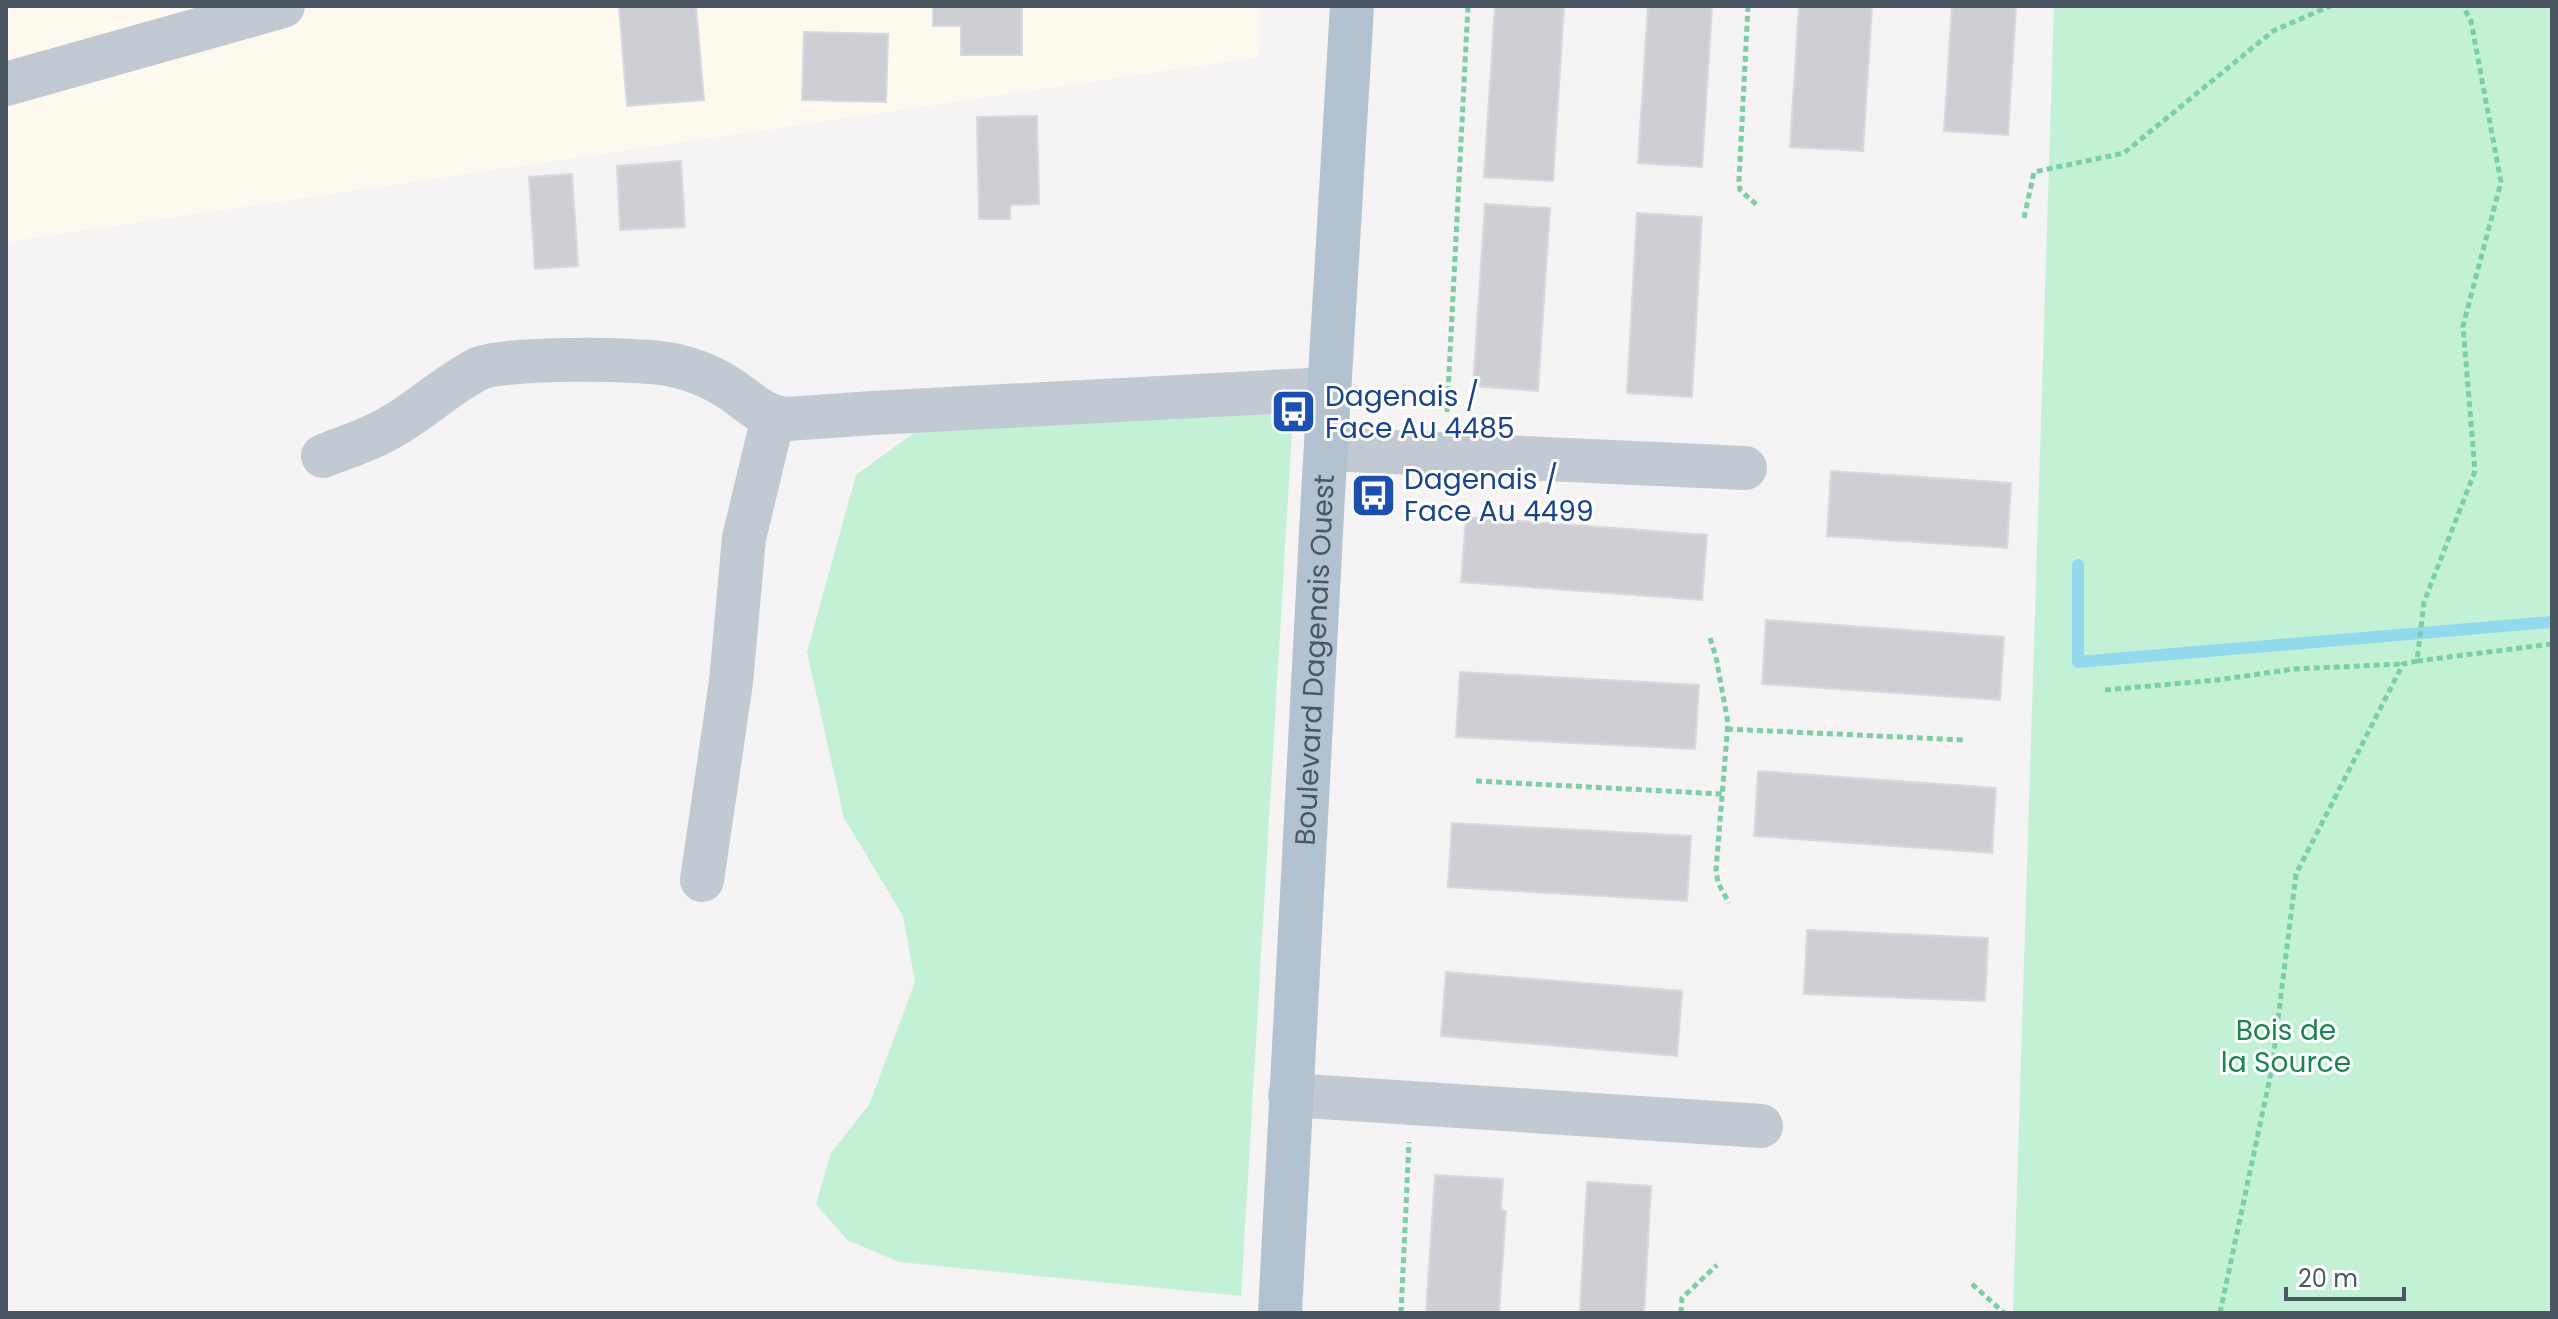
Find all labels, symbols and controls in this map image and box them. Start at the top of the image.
place label: Dagenais / Face Au 4485 [1325,377,1515,448]
bus stop icon: Dagenais / Face Au 4485 [1270,388,1318,436]
place label: Dagenais / Face Au 4499 [1404,460,1594,531]
bus stop icon: Dagenais / Face Au 4499 [1349,471,1397,519]
street label: Boulevard Dagenais Ouest [1286,473,1344,847]
park label: Bois de la Source [2221,1011,2351,1082]
scale bar [2286,1251,2404,1301]
text: 20 m [2298,1262,2358,1295]

